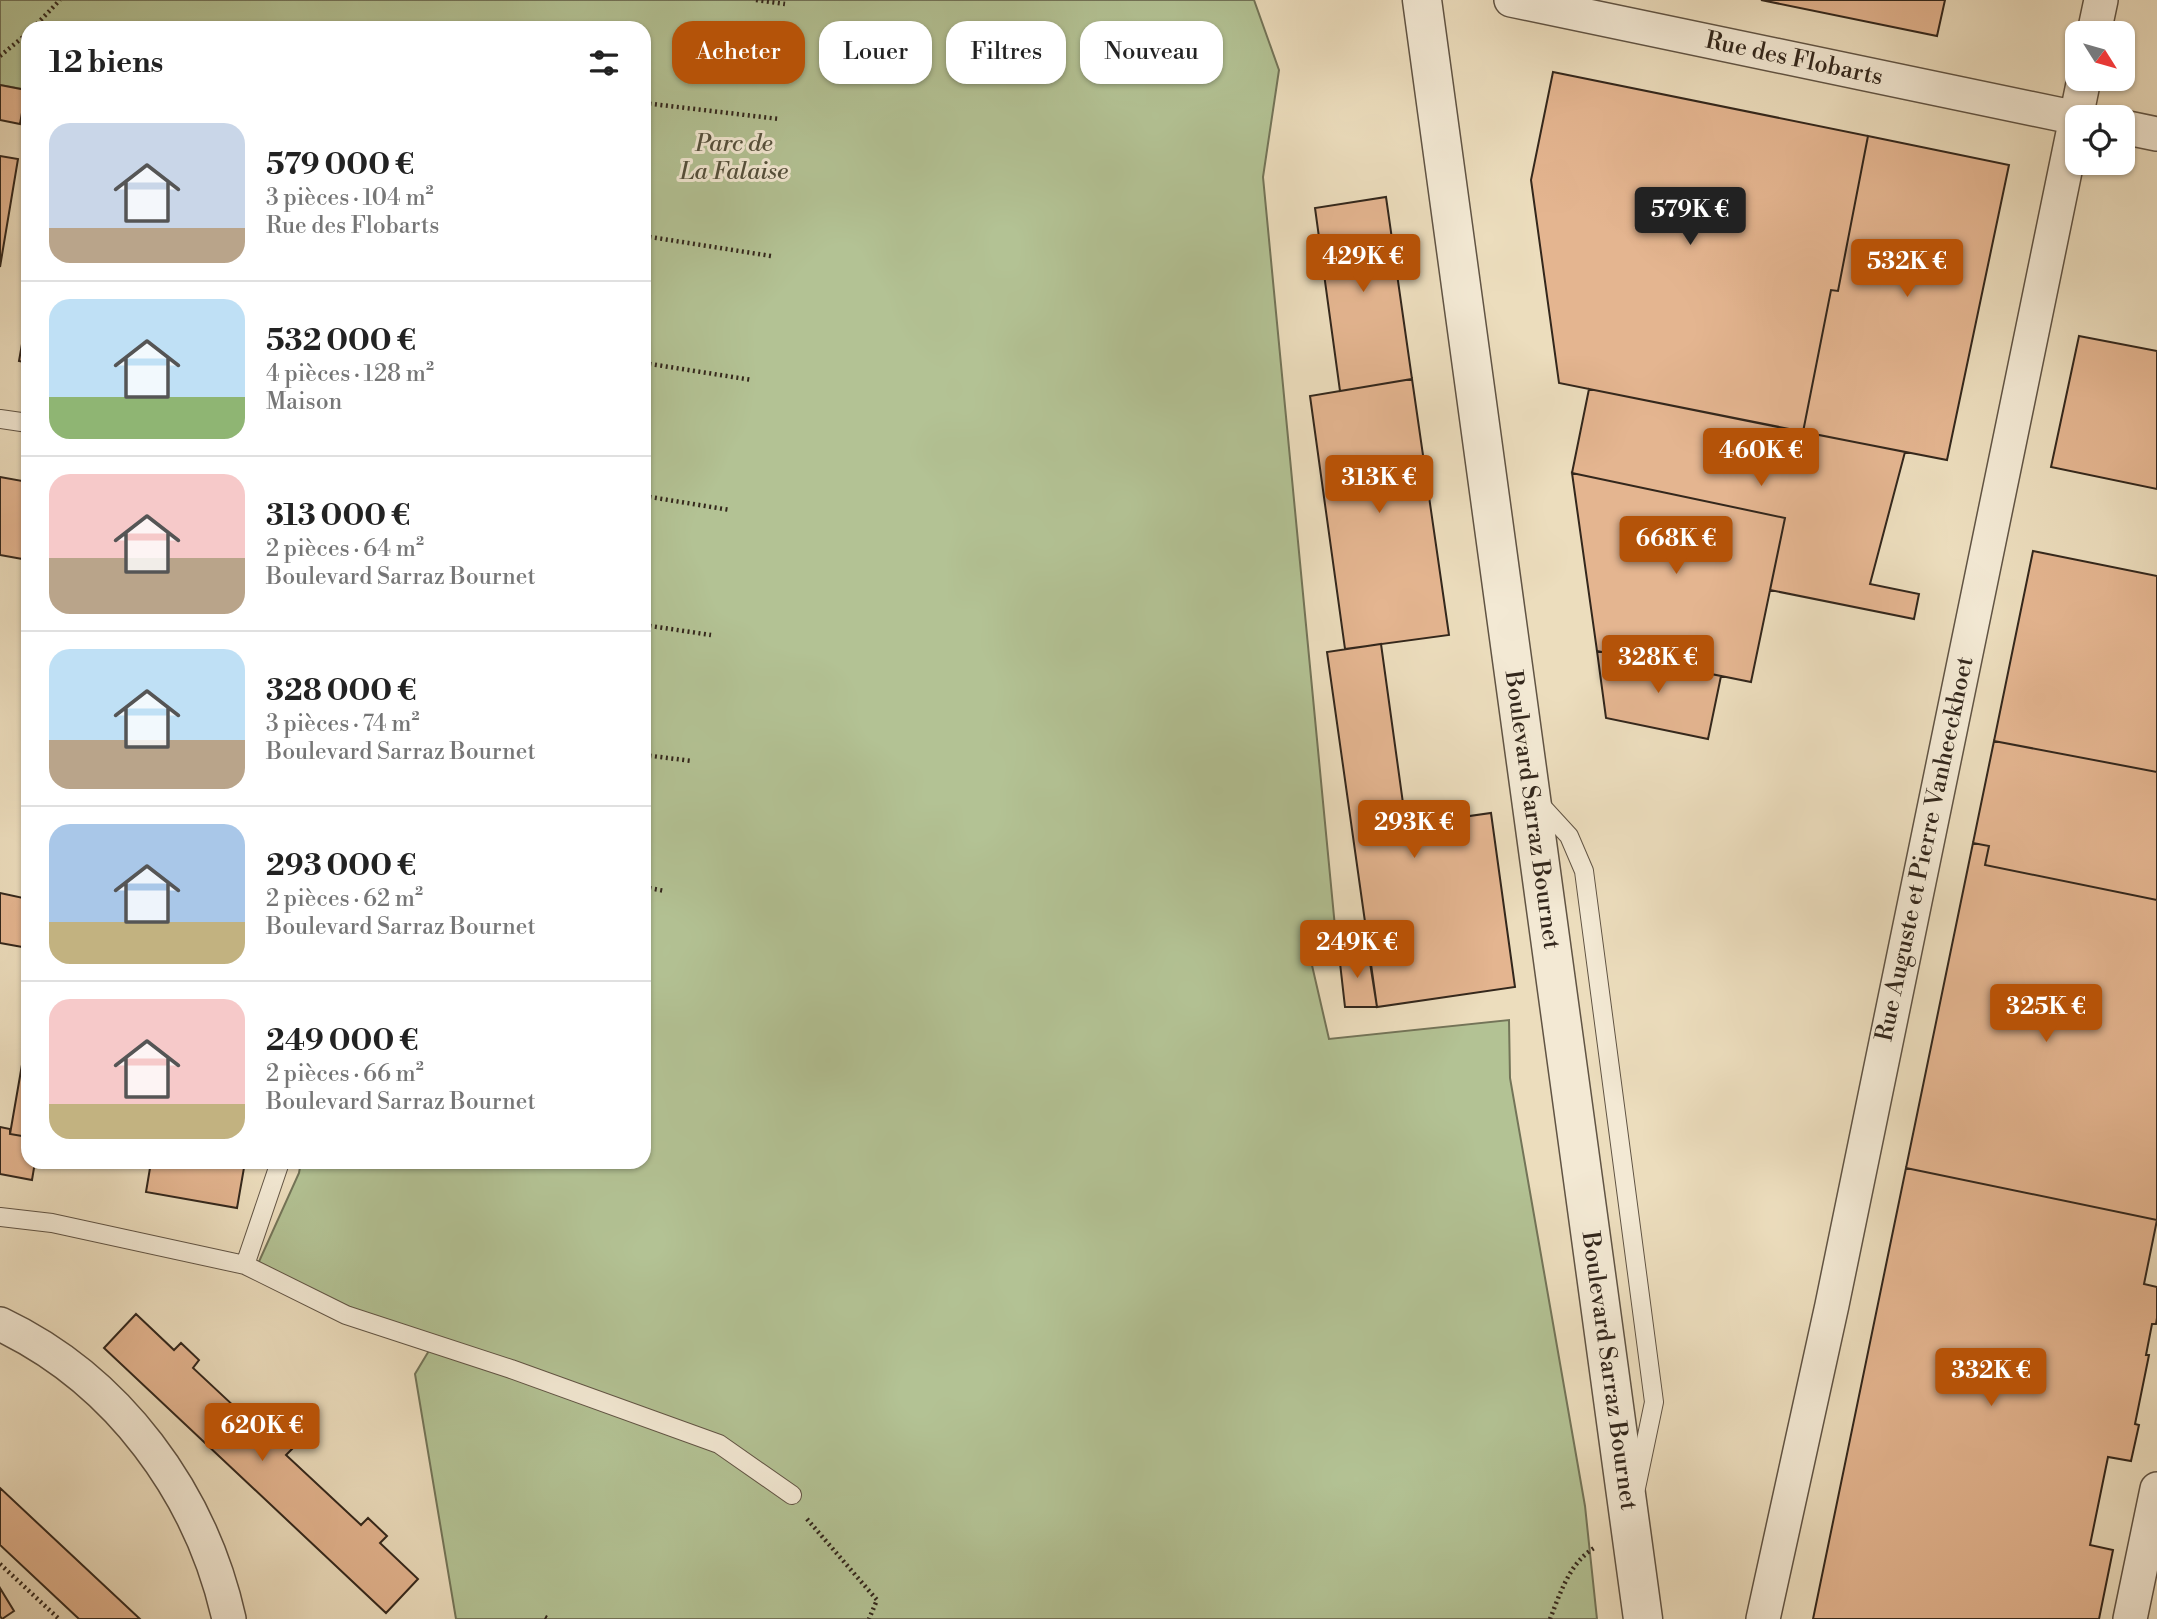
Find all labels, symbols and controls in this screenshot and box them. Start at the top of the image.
chip: Acheter [672,21,805,84]
chip: Louer [819,21,932,84]
chip: Filtres [946,21,1066,84]
chip: Nouveau [1080,21,1223,84]
north arrow [2065,21,2135,91]
map controls [2065,21,2135,175]
street label: Rue des Flobarts [1702,26,1886,92]
text: 12 biens [49,44,163,82]
icon: filters [585,44,623,82]
button: locate [2065,105,2135,175]
park label: Parc de La Falaise [679,129,788,187]
text: 579 000 € [266,146,414,184]
icon: home [105,151,189,235]
text: 3 pièces · 104 m² [266,184,434,212]
pin: 579K € [1633,188,1747,247]
text: 579K € [1651,196,1729,224]
text: Rue des Flobarts [266,212,439,240]
pin: 429K € [1306,234,1420,294]
pin: 532K € [1850,240,1964,299]
text: 429K € [1322,243,1404,271]
text: 532K € [1867,248,1947,276]
text: 532 000 € [266,322,416,360]
icon: home [105,327,189,411]
text: 4 pièces · 128 m² [266,360,434,388]
text: Maison [266,388,342,416]
pin: 460K € [1704,428,1818,488]
text: 460K € [1719,437,1803,465]
pin: 313K € [1322,456,1436,515]
text: 313K € [1341,464,1417,492]
text: 313 000 € [266,497,410,535]
icon: home [105,502,189,586]
pin: 668K € [1619,516,1733,576]
text: 668K € [1636,525,1716,553]
text: 2 pièces · 64 m² [266,535,424,563]
text: Boulevard Sarraz Bournet [266,563,536,591]
pin: 328K € [1601,636,1715,695]
text: 328K € [1618,644,1698,672]
street label: Rue Auguste et Pierre Vanheeckhoet [1869,653,1981,1044]
street label: Boulevard Sarraz Bournet [1497,668,1566,952]
text: 328 000 € [266,672,416,710]
icon: home [105,677,189,761]
text: 3 pièces · 74 m² [266,710,419,738]
text: Boulevard Sarraz Bournet [266,738,536,766]
pin: 293K € [1357,800,1471,860]
text: 293K € [1374,809,1454,837]
text: 293 000 € [266,847,416,885]
icon: home [105,852,189,936]
text: 2 pièces · 62 m² [266,885,423,913]
text: Boulevard Sarraz Bournet [266,913,536,941]
pin: 249K € [1300,920,1414,980]
text: 249K € [1316,929,1398,957]
pin: 325K € [1989,984,2103,1044]
text: 325K € [2006,993,2086,1021]
text: 249 000 € [266,1022,419,1060]
icon: home [105,1027,189,1111]
text: 2 pièces · 66 m² [266,1060,424,1088]
text: Boulevard Sarraz Bournet [266,1088,536,1116]
street label: Boulevard Sarraz Bournet [1574,1229,1643,1513]
pin: 332K € [1934,1348,2048,1408]
text: 332K € [1951,1357,2031,1385]
pin: 620K € [205,1404,319,1463]
text: 620K € [221,1412,303,1440]

